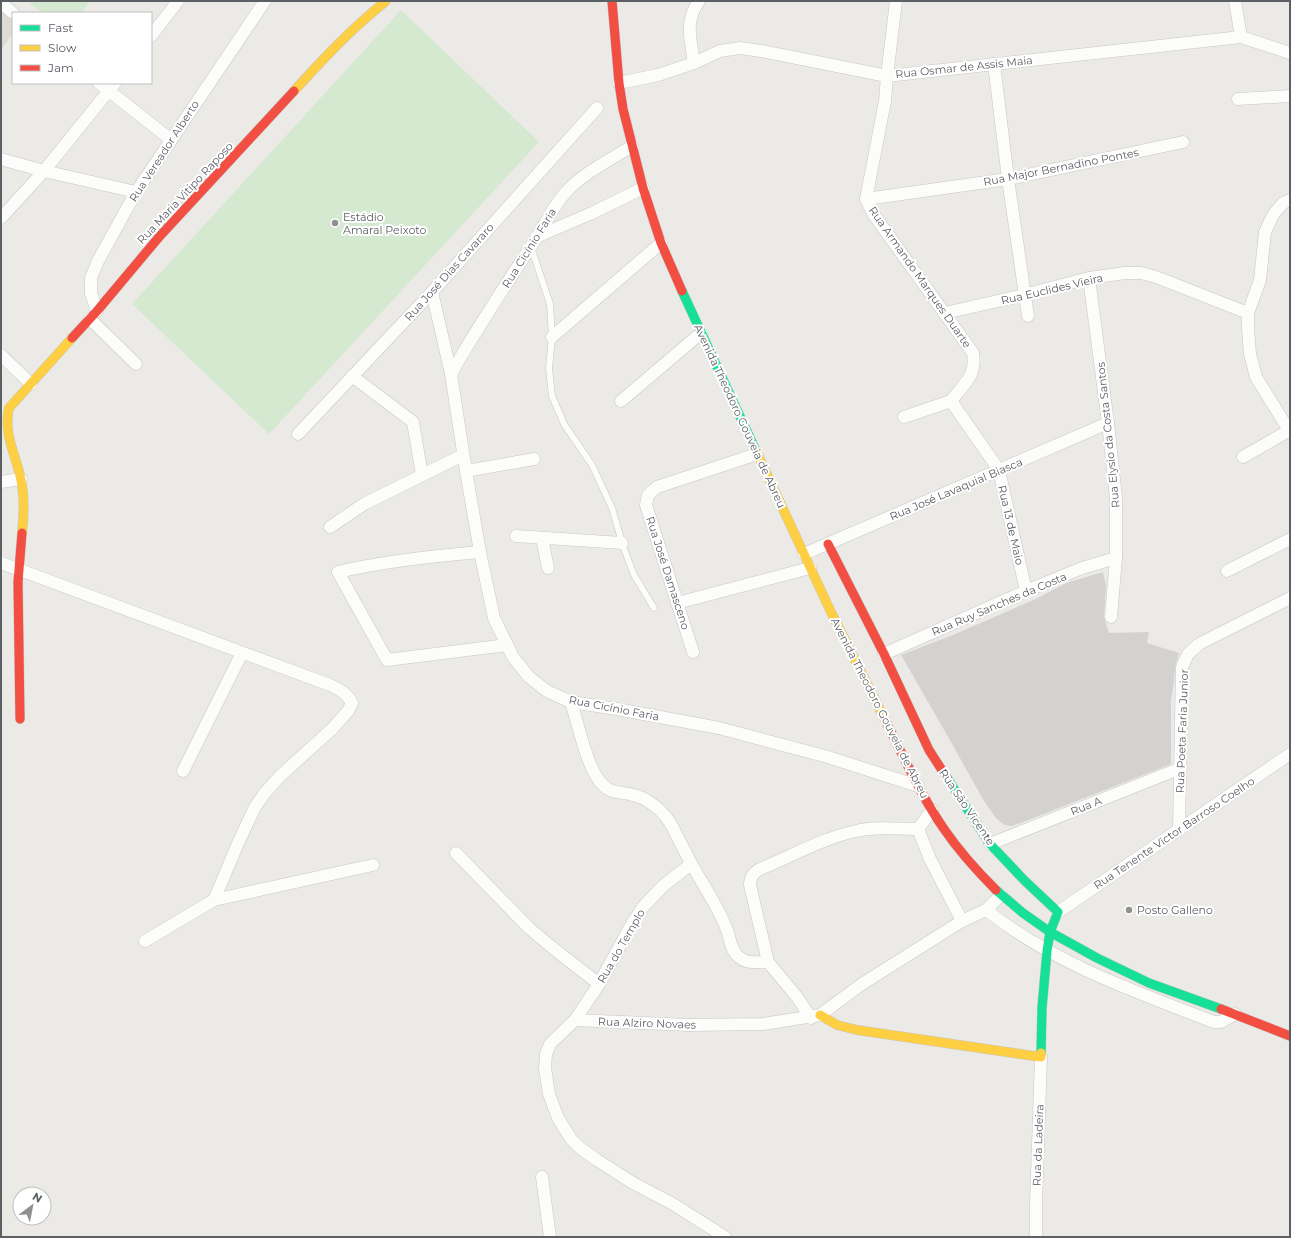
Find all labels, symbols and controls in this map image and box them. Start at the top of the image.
legend [12,12,152,84]
text: Fast [48,20,73,35]
text: Slow [48,40,77,55]
street label: Rua Osmar de Assis Maia [895,53,1033,81]
text: Jam [47,60,74,75]
street label: Rua Vereador Alberto [126,98,202,204]
street label: Rua Maria Vitipo Raposo [134,139,236,247]
street label: Rua Major Bernadino Pontes [982,145,1141,189]
street label: Rua Armando Marques Duarte [866,204,974,351]
street label: Rua Cicínio Faria [499,205,559,291]
place label: Estádio Amaral Peixoto [343,210,427,237]
marker: Estádio Amaral Peixoto [330,218,340,228]
street label: Rua José Dias Cavararo [401,220,497,324]
street label: Rua Euclides Vieira [1000,270,1104,308]
street label: Avenida Theodoro Gouveia de Abreu [691,322,789,510]
street label: Rua Elysio da Costa Santos [1093,361,1123,509]
street label: Rua José Lavaquial Biasca [887,455,1025,523]
street label: Rua 13 de Maio [995,484,1027,566]
street label: Rua José Damasceno [643,515,693,631]
street label: Rua Ruy Sanches da Costa [929,569,1069,639]
street label: Avenida Theodoro Gouveia de Abreu [828,615,932,801]
street label: Rua Poeta Faria Junior [1173,669,1191,793]
street label: Rua Cicínio Faria [568,692,660,724]
street label: Rua São Vicente [936,766,998,848]
street label: Rua Tenente Victor Barroso Coelho [1091,774,1257,892]
street label: Rua A [1068,793,1104,819]
place label: Posto Galleno [1137,903,1213,917]
marker: Posto Galleno [1124,905,1134,915]
street label: Rua do Templo [594,906,648,986]
street label: Rua Alziro Novaes [598,1014,697,1032]
street label: Rua da Ladeira [1030,1104,1046,1186]
north arrow [12,1186,52,1226]
text: N [30,1189,45,1206]

